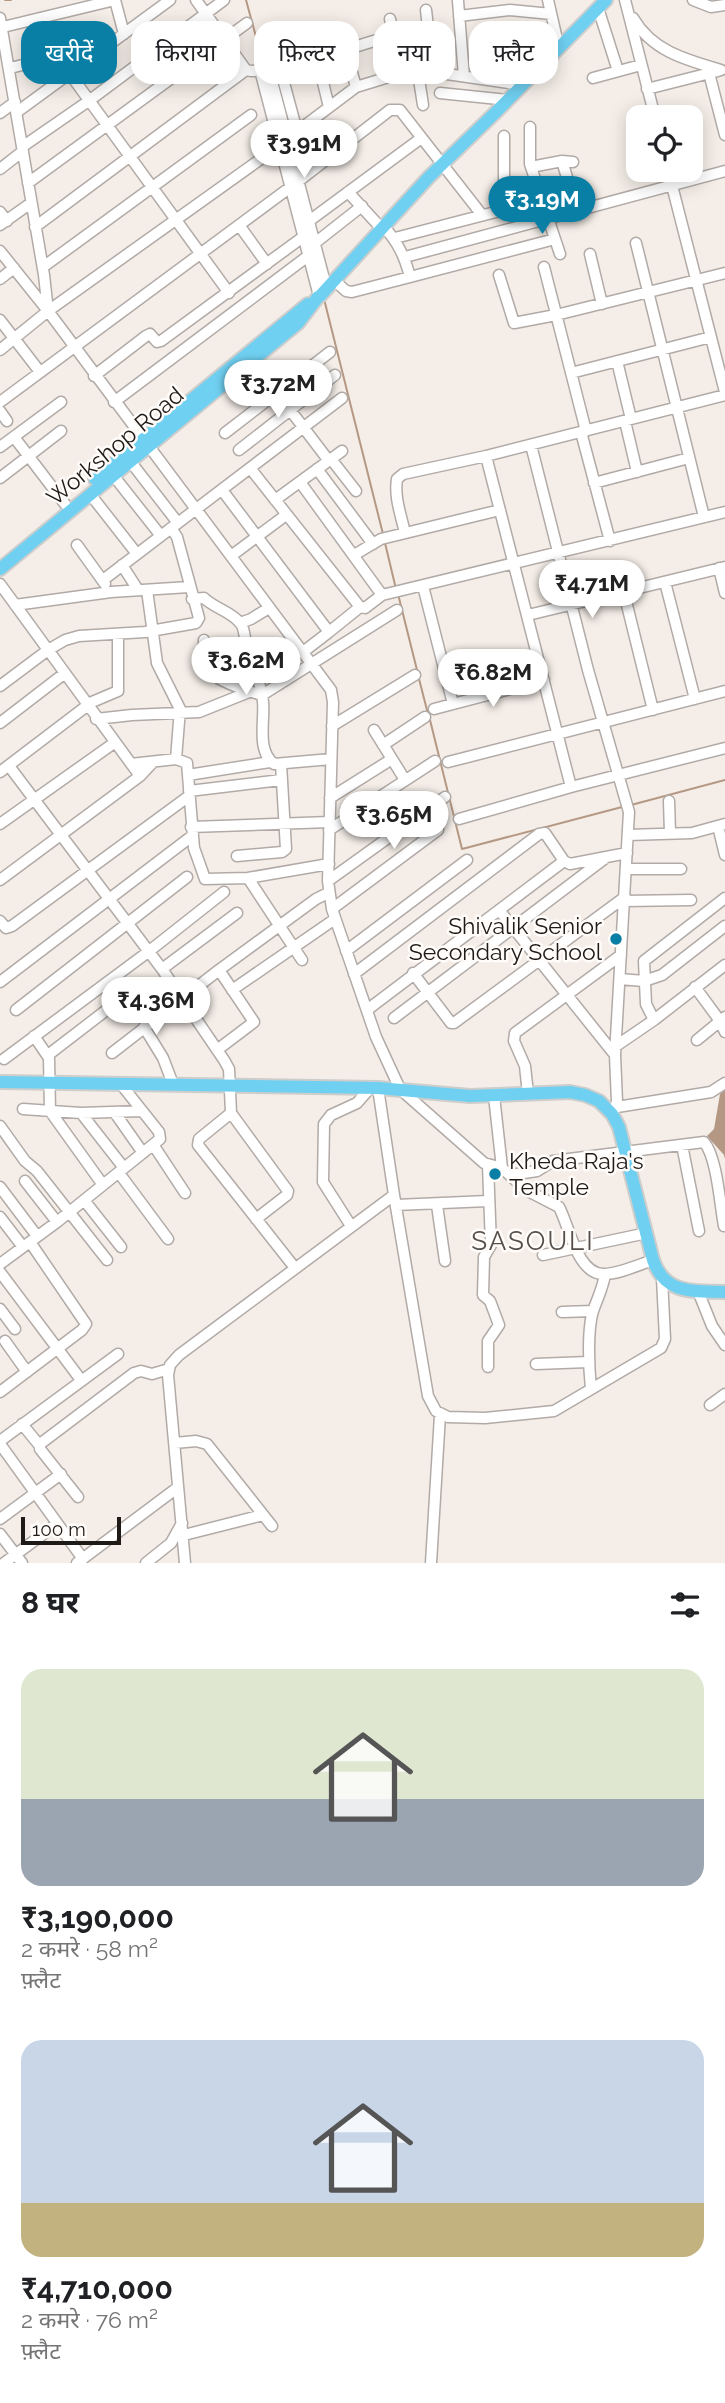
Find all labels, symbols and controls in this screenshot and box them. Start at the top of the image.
chip: खरीदें [21,21,117,84]
chip: किराया [131,21,240,84]
chip: फ़िल्टर [254,21,359,84]
chip: नया [373,21,455,84]
chip: फ़्लैट [469,21,558,84]
map controls [626,105,703,182]
button: locate [626,105,703,182]
pin: ₹3.91M [247,120,361,180]
text: ₹3.91M [266,129,342,156]
pin: ₹3.19M [485,176,599,236]
text: ₹3.19M [504,185,580,212]
pin: ₹3.72M [221,360,335,420]
text: ₹3.72M [240,369,316,396]
street label: Workshop Road [41,381,188,511]
pin: ₹4.71M [535,560,649,620]
text: ₹4.71M [555,569,629,596]
pin: ₹3.62M [189,638,303,697]
text: ₹3.62M [207,646,285,673]
pin: ₹6.82M [436,650,550,709]
text: ₹6.82M [454,658,532,685]
pin: ₹3.65M [337,792,451,851]
text: ₹3.65M [356,800,432,827]
place label: Shivalik Senior Secondary School [409,912,603,965]
marker: Shivalik Senior Secondary School [608,931,624,947]
pin: ₹4.36M [99,978,213,1037]
text: ₹4.36M [117,986,195,1013]
place label: Kheda Raja's Temple [509,1147,644,1200]
marker: Kheda Raja's Temple [487,1166,503,1182]
district label: SASOULI [471,1226,595,1256]
scale bar [21,1514,121,1546]
text: 100 m [32,1518,86,1540]
text: 8 घर [21,1585,79,1620]
icon: filters [666,1586,704,1624]
icon: home [300,1714,426,1840]
text: ₹3,190,000 [21,1900,174,1935]
text: 2 कमरे · 58 m² [21,1935,158,1962]
text: फ़्लैट [21,1966,61,1993]
icon: home [300,2085,426,2211]
text: ₹4,710,000 [21,2271,173,2306]
text: 2 कमरे · 76 m² [21,2306,158,2333]
text: फ़्लैट [21,2337,61,2364]

